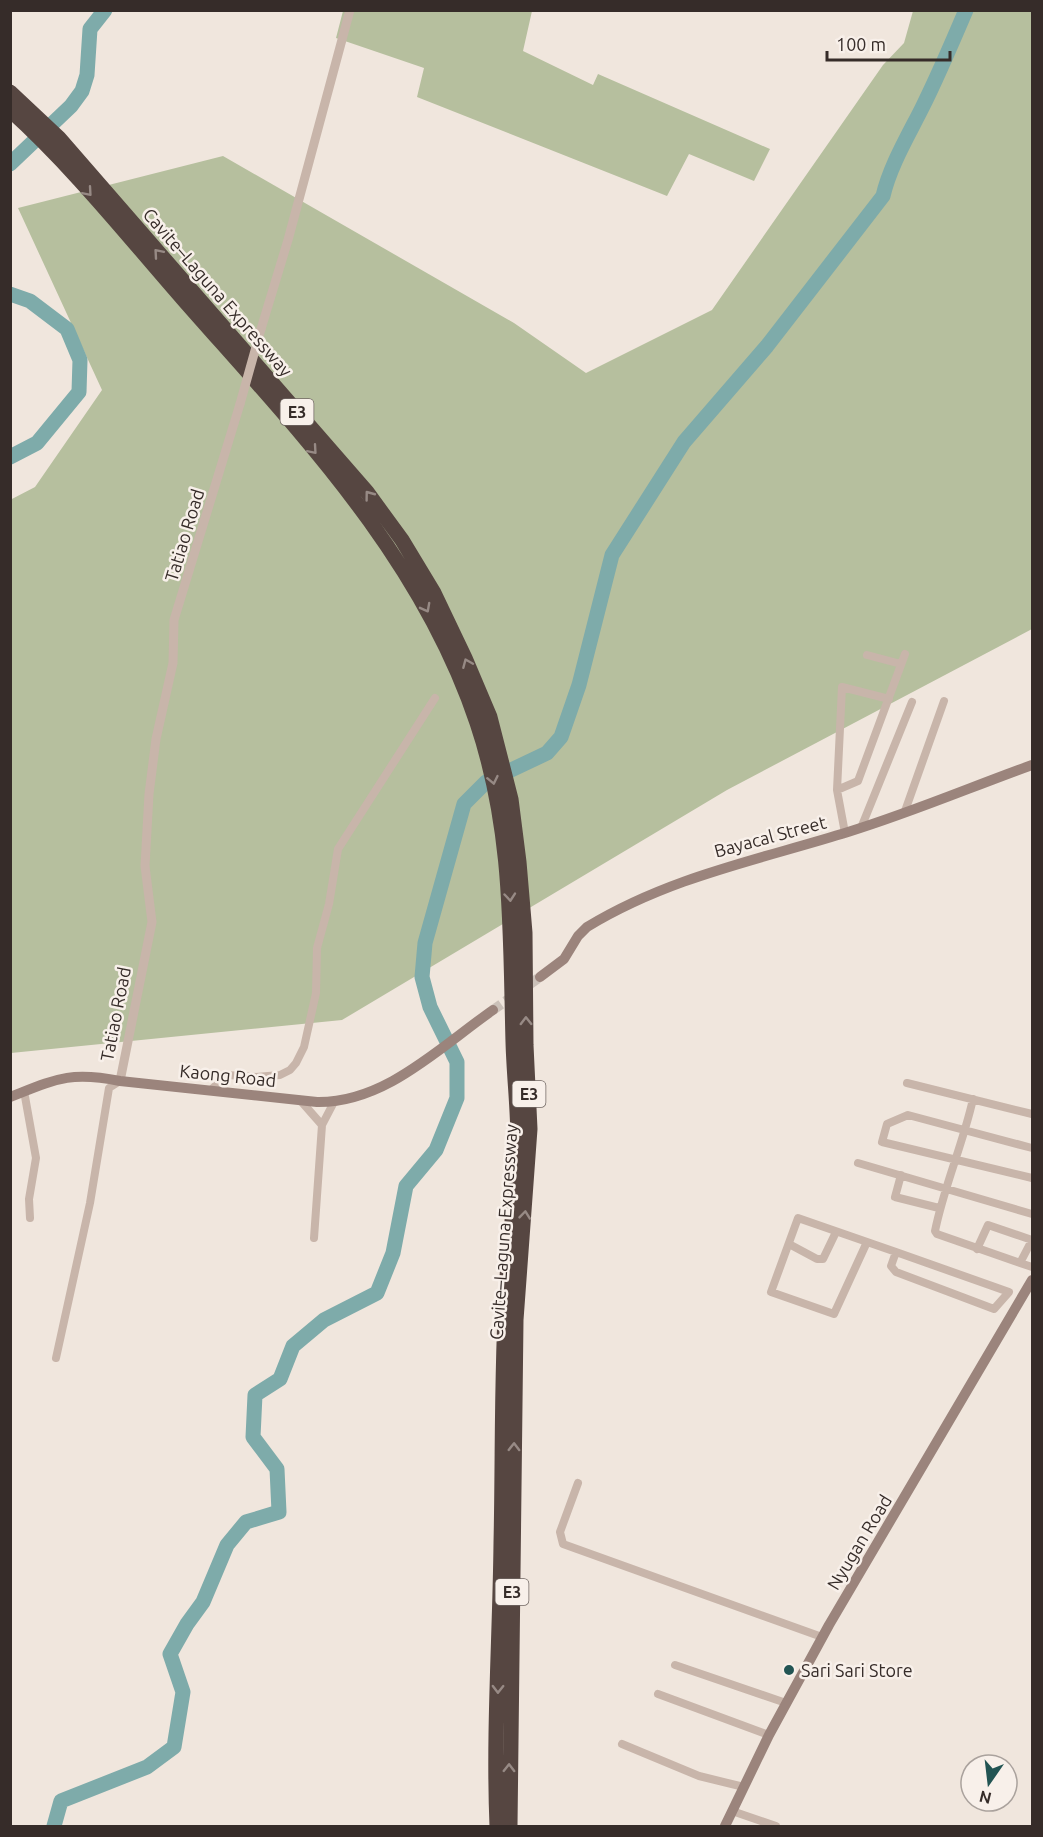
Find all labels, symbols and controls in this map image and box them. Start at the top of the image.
scale bar [827,24,950,62]
text: 100 m [836,34,886,54]
one-way arrow [81,185,92,196]
street label: Cavite–Laguna Expressway [140,204,297,380]
one-way arrow [154,249,165,260]
road number: E3 [280,399,314,425]
one-way arrow [306,443,317,454]
street label: Tatiao Road [160,486,208,584]
one-way arrow [365,491,376,502]
one-way arrow [419,601,430,612]
one-way arrow [462,658,474,669]
one-way arrow [486,774,499,784]
street label: Bayacal Street [712,811,828,861]
one-way arrow [503,892,516,901]
street label: Tatiao Road [96,965,134,1063]
one-way arrow [520,1016,532,1025]
street label: Kaong Road [179,1060,277,1090]
road number: E3 [512,1081,546,1107]
street label: Cavite–Laguna Expressway [485,1123,521,1341]
one-way arrow [518,1211,530,1220]
one-way arrow [508,1443,520,1452]
street label: Nyugan Road [823,1491,895,1593]
road number: E3 [496,1579,528,1605]
place label: Sari Sari Store [801,1660,913,1680]
marker: Sari Sari Store [782,1663,796,1677]
one-way arrow [492,1684,504,1693]
north arrow [959,1753,1019,1813]
one-way arrow [503,1764,515,1773]
text: N [977,1787,993,1808]

